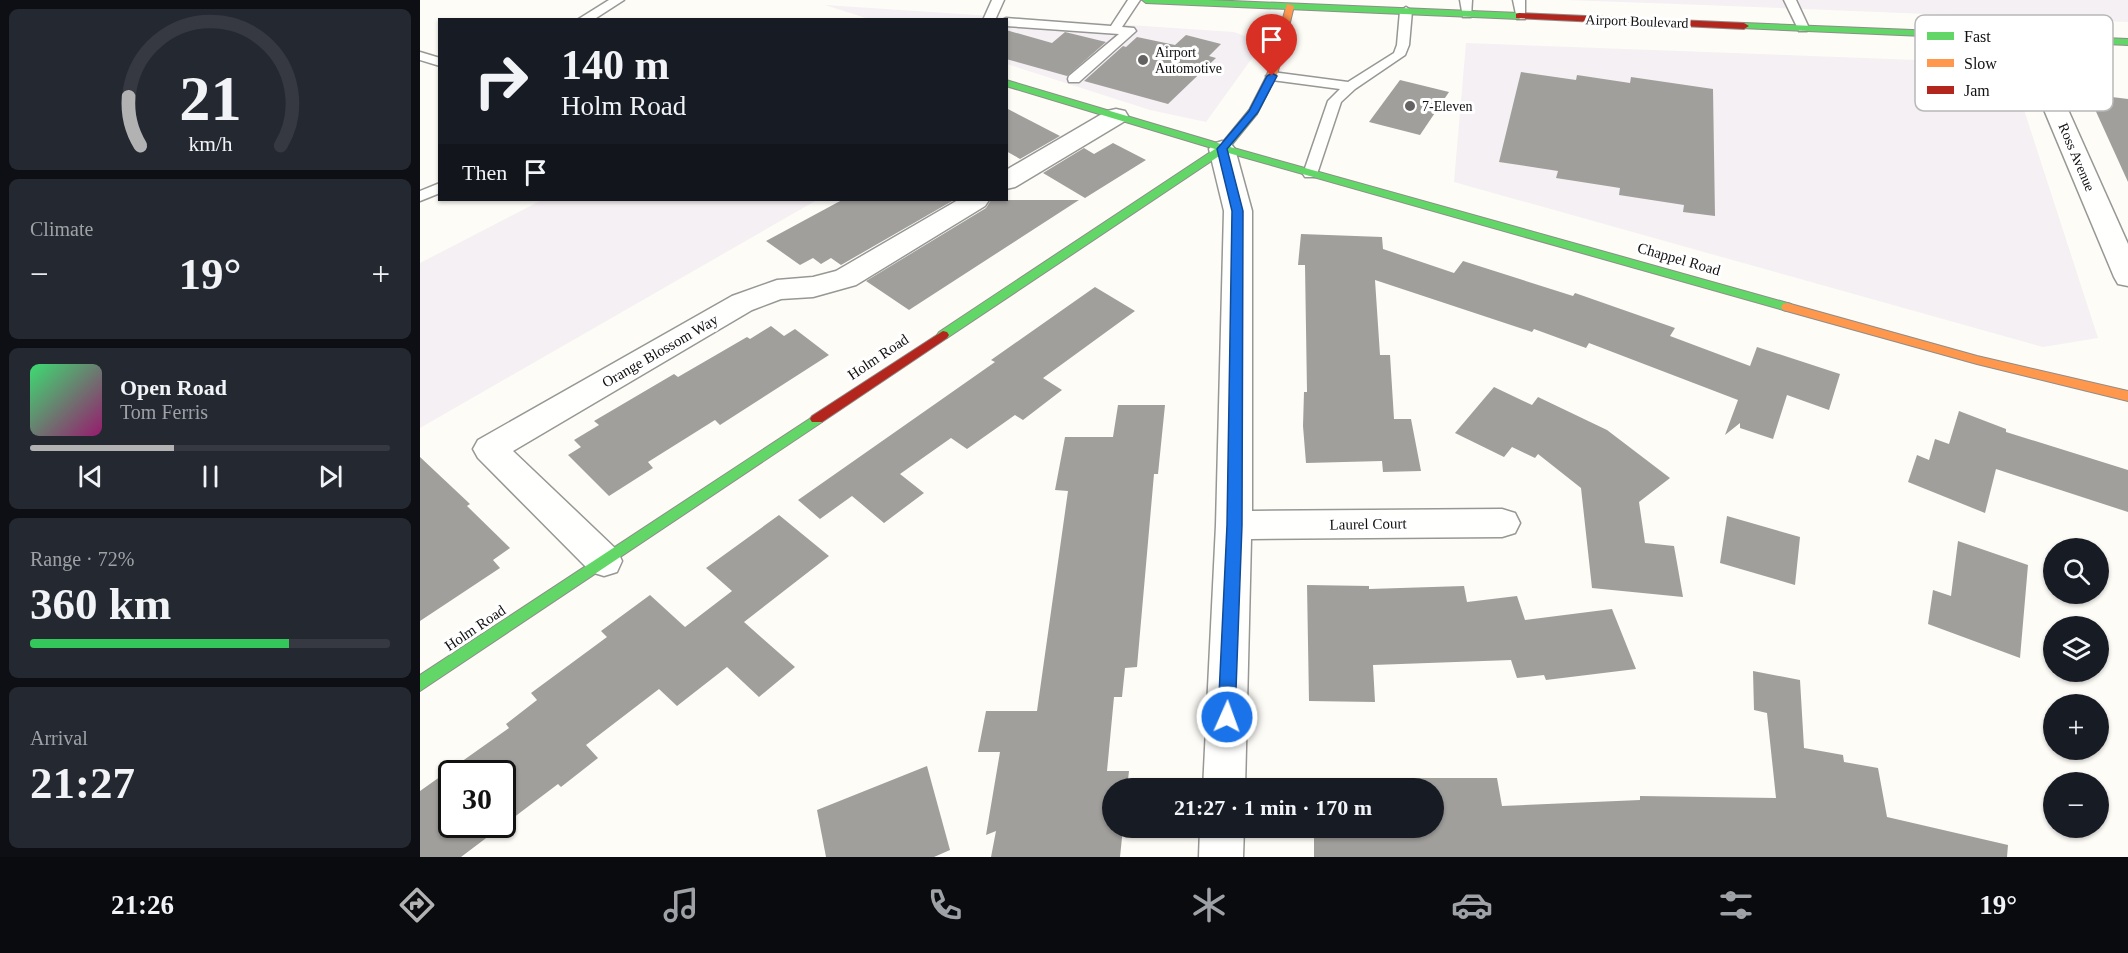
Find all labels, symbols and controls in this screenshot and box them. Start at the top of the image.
street label: Airport Boulevard [1585,12,1689,31]
pin [1246,14,1297,76]
legend [1915,15,2113,111]
icon: arrive [1255,23,1288,56]
text: Fast [1964,28,1991,45]
icon: right [462,42,540,120]
text: 140 m [561,42,670,88]
place label: Airport Automotive [1155,45,1222,76]
marker: Airport Automotive [1136,53,1150,67]
text: Slow [1964,55,1997,72]
text: 21 [179,64,241,133]
text: Jam [1964,82,1990,99]
text: Holm Road [561,91,686,121]
marker: 7-Eleven [1403,99,1417,113]
place label: 7-Eleven [1422,99,1473,114]
street label: Ross Avenue [2055,121,2098,193]
text: km/h [188,133,232,157]
icon: arrive [519,156,552,189]
text: Then [462,160,507,185]
text: Climate [30,218,93,240]
street label: Chappel Road [1636,240,1723,279]
text: 19° [179,249,242,299]
text: − [30,256,49,292]
text: + [371,256,390,292]
street label: Orange Blossom Way [599,311,721,391]
street label: Holm Road [845,331,912,383]
text: Open Road [120,375,227,400]
text: Tom Ferris [120,401,208,423]
icon: previous [74,460,107,493]
icon: pause [194,460,227,493]
icon: next [314,460,347,493]
street label: Laurel Court [1329,515,1407,533]
map controls [2043,538,2109,838]
button: search [2043,538,2109,604]
text: Range · 72% [30,548,134,570]
text: 360 km [30,579,171,629]
street label: Holm Road [442,602,509,654]
button: layers [2043,616,2109,682]
position arrow [1195,685,1259,749]
button: + [2043,694,2109,760]
text: Arrival [30,727,88,749]
text: 21:27 [30,758,135,808]
speed limit sign: 30 [438,760,516,838]
button: − [2043,772,2109,838]
text: 21:27 · 1 min · 170 m [1174,795,1372,820]
icon: directions [396,884,438,926]
icon: music [660,884,702,926]
icon: phone [924,884,966,926]
icon: climate [1188,884,1230,926]
icon: car [1451,884,1493,926]
icon: filters [1715,884,1757,926]
text: 21:26 [111,890,174,920]
text: 19° [1979,890,2017,920]

